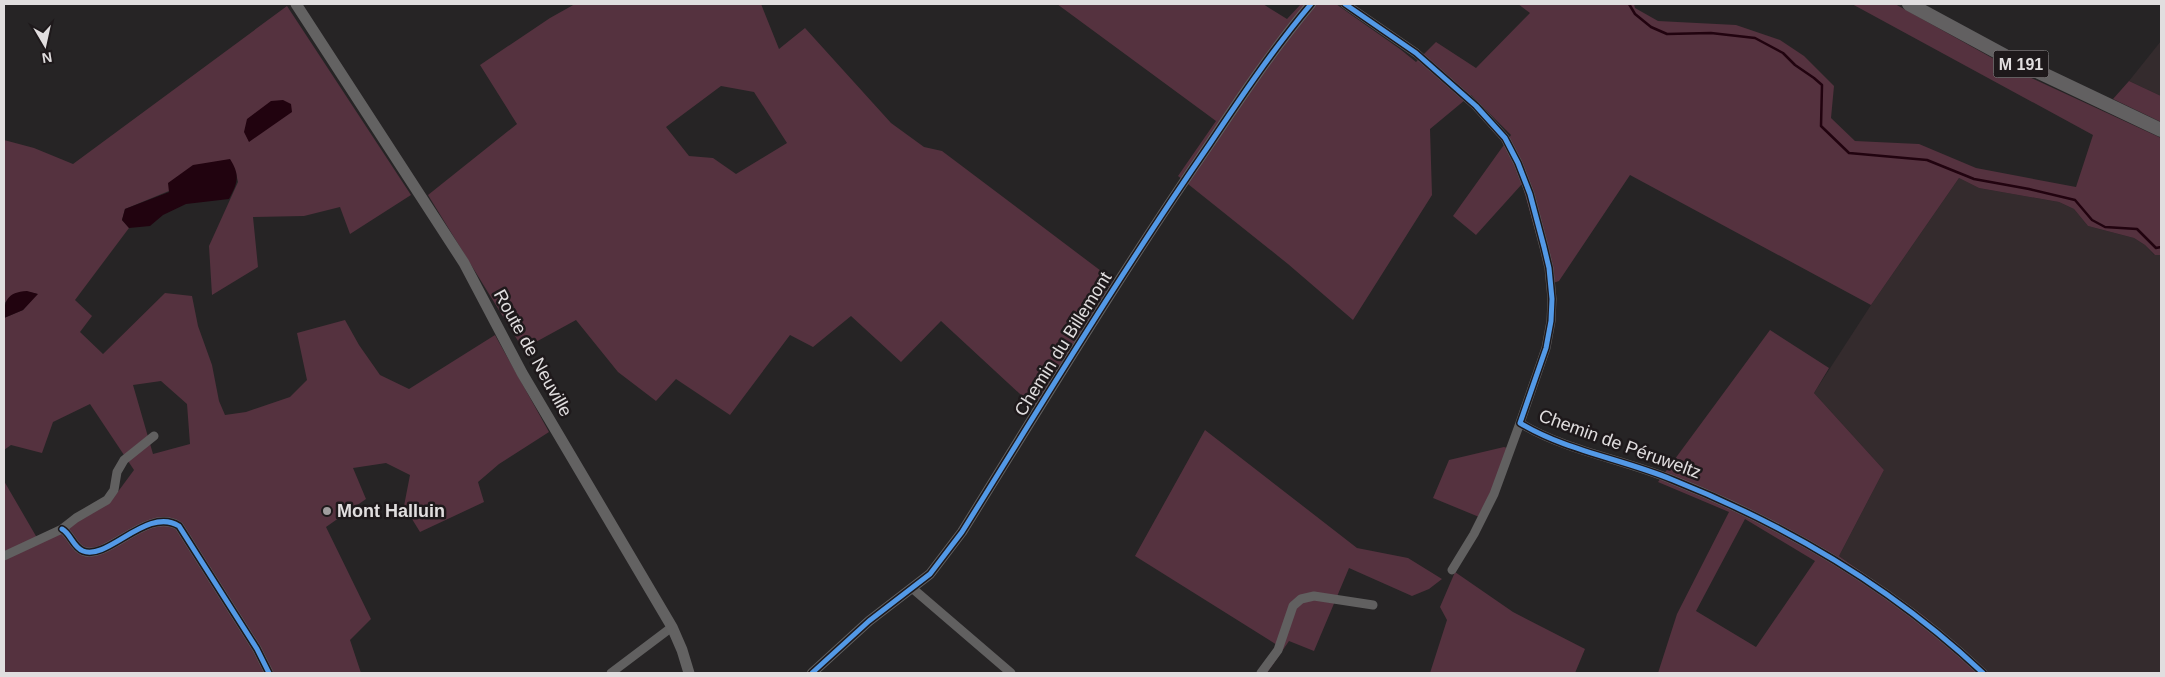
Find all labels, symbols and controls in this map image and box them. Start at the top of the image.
north arrow [20,20,70,70]
text: N [41,49,53,67]
road number: M 191 [1994,51,2048,78]
street label: Chemin du Billemont [1011,268,1115,420]
street label: Route de Neuville [490,286,576,420]
street label: Chemin de Péruweltz [1536,405,1704,483]
place label: Mont Halluin [337,501,445,521]
marker: Mont Halluin [321,505,333,517]

